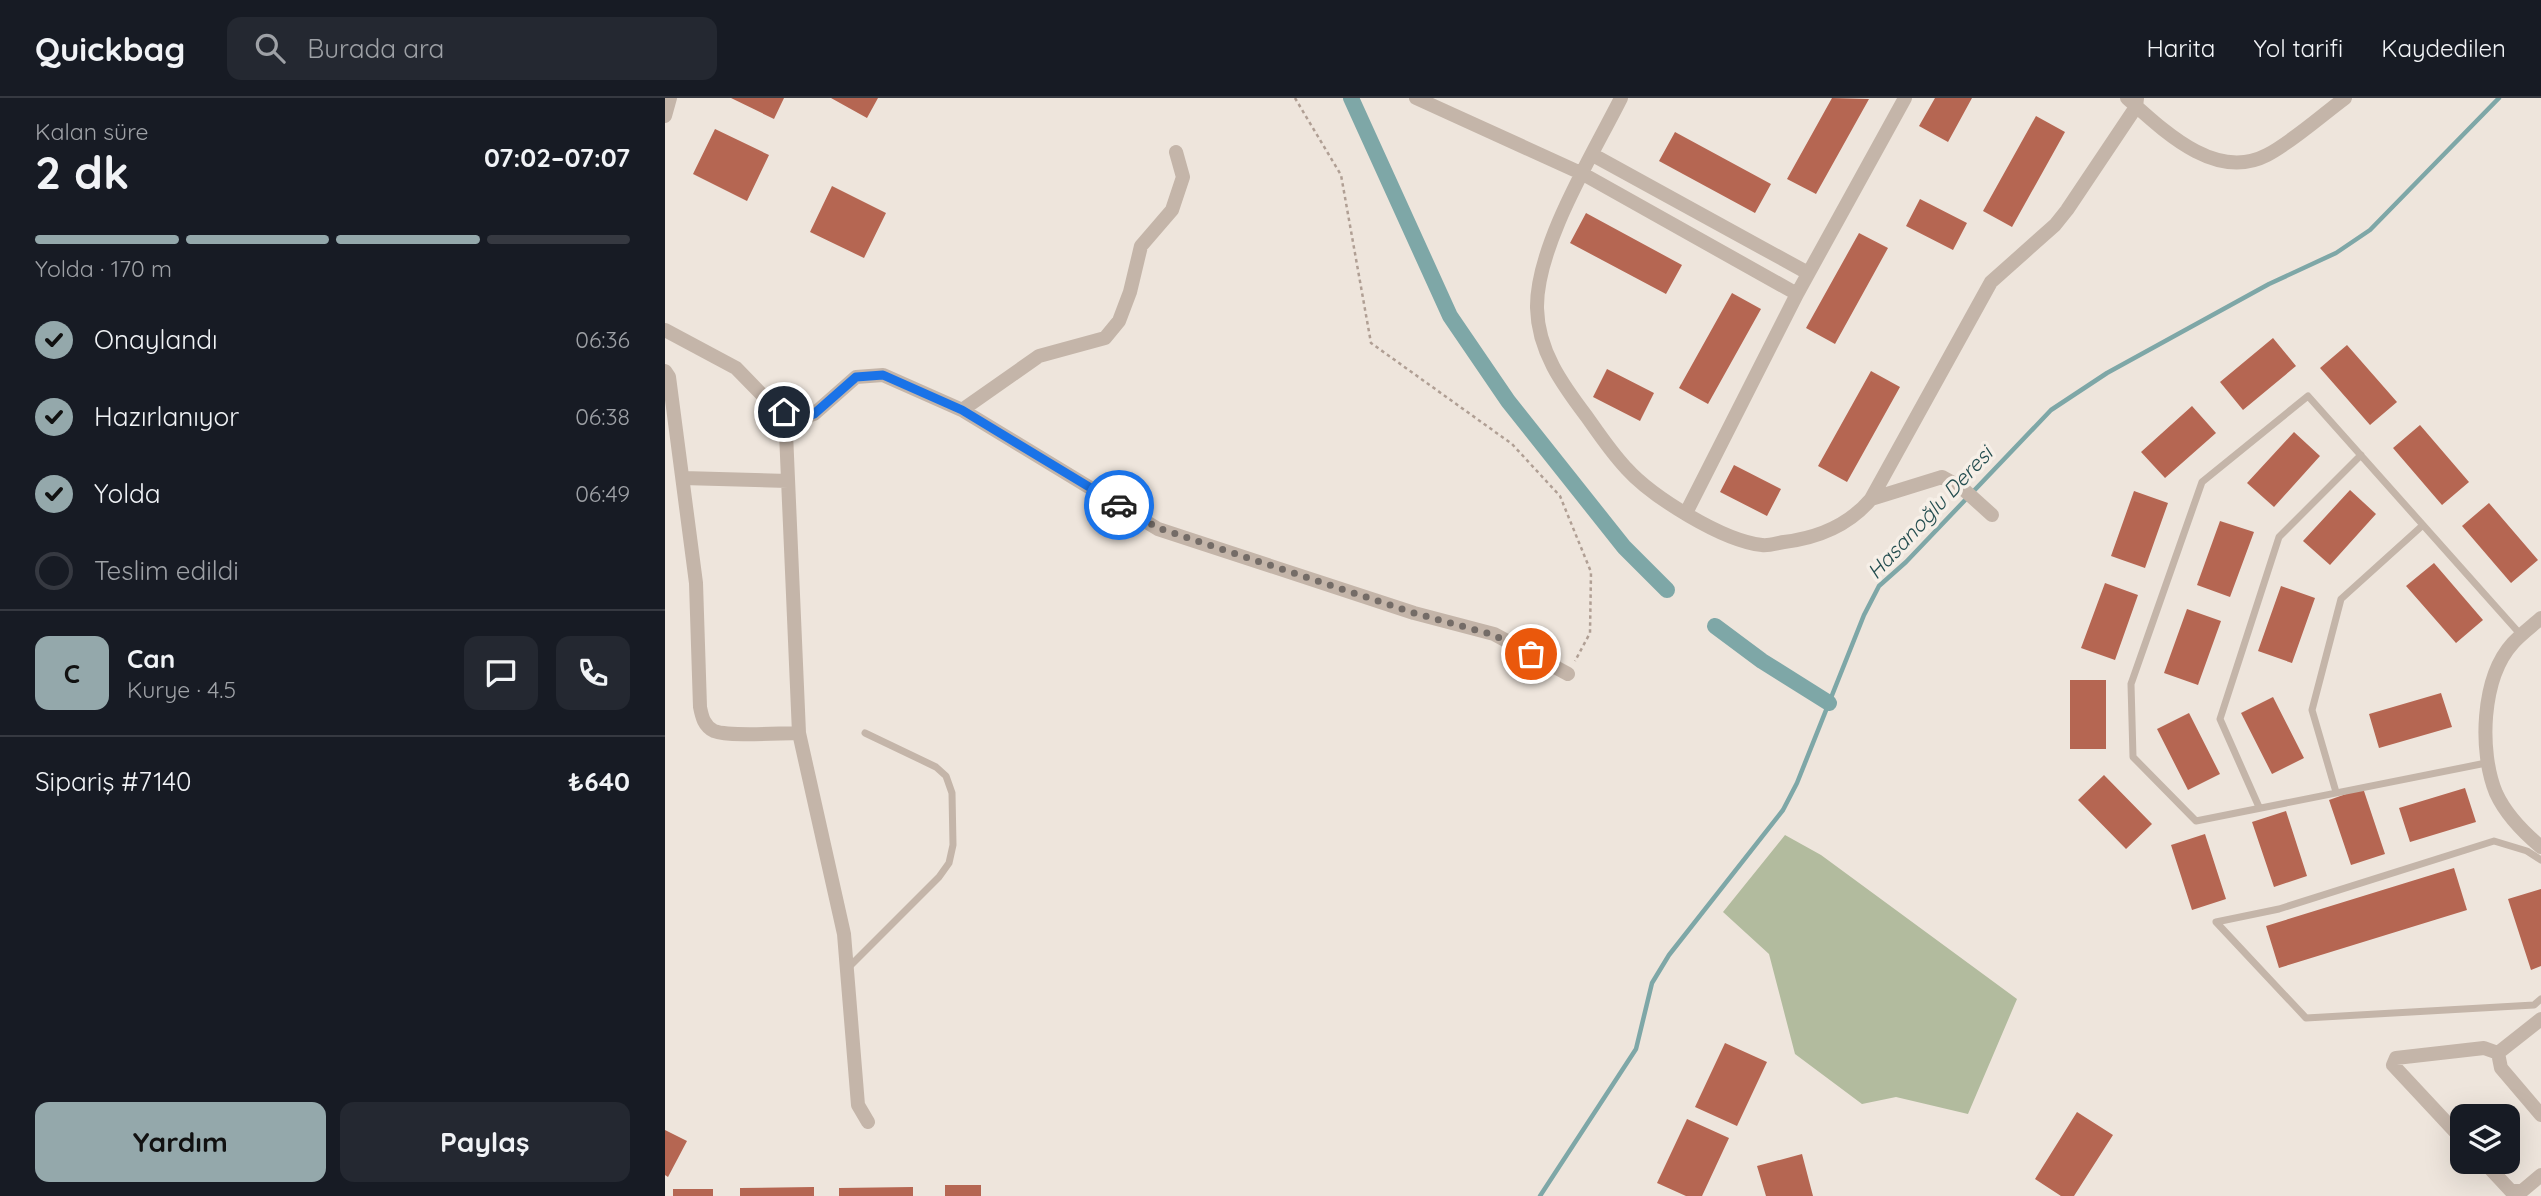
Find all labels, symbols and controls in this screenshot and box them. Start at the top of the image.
search box [227,17,717,80]
text: Quickbag [35,28,185,69]
icon: search [251,29,289,67]
text: Burada ara [307,32,444,65]
text: Harita [2147,33,2215,63]
text: Yol tarifi [2253,33,2343,63]
text: Kaydedilen [2381,33,2506,63]
text: Kalan süre [35,117,148,146]
text: 07:02–07:07 [484,141,630,174]
text: 2 dk [35,143,129,201]
text: Yolda · 170 m [35,254,172,283]
icon: check [35,321,73,359]
text: Onaylandı [94,323,218,356]
text: 06:36 [575,325,630,354]
pin [754,382,814,442]
icon: home [765,393,803,431]
icon: check [35,398,73,436]
text: Hazırlanıyor [94,400,239,433]
text: 06:38 [575,402,630,431]
water label: Hasanoğlu Deresi [1861,439,1999,584]
courier [1084,470,1154,540]
icon: check [35,475,73,513]
text: Yolda [94,477,160,510]
text: 06:49 [575,479,630,508]
icon: car [1100,486,1138,524]
text: Teslim edildi [94,554,239,587]
pin [1501,624,1561,684]
icon: bag [1512,635,1550,673]
button: chat [464,636,538,710]
button: phone [556,636,630,710]
text: Can [127,642,175,675]
text: C [64,657,80,690]
text: Kurye · 4.5 [127,675,236,704]
text: Sipariş #7140 [35,765,192,798]
text: ₺640 [568,765,630,798]
button: Yardım [35,1102,326,1182]
button: Paylaş [340,1102,630,1182]
map controls [2450,1104,2520,1174]
button: layers [2450,1104,2520,1174]

